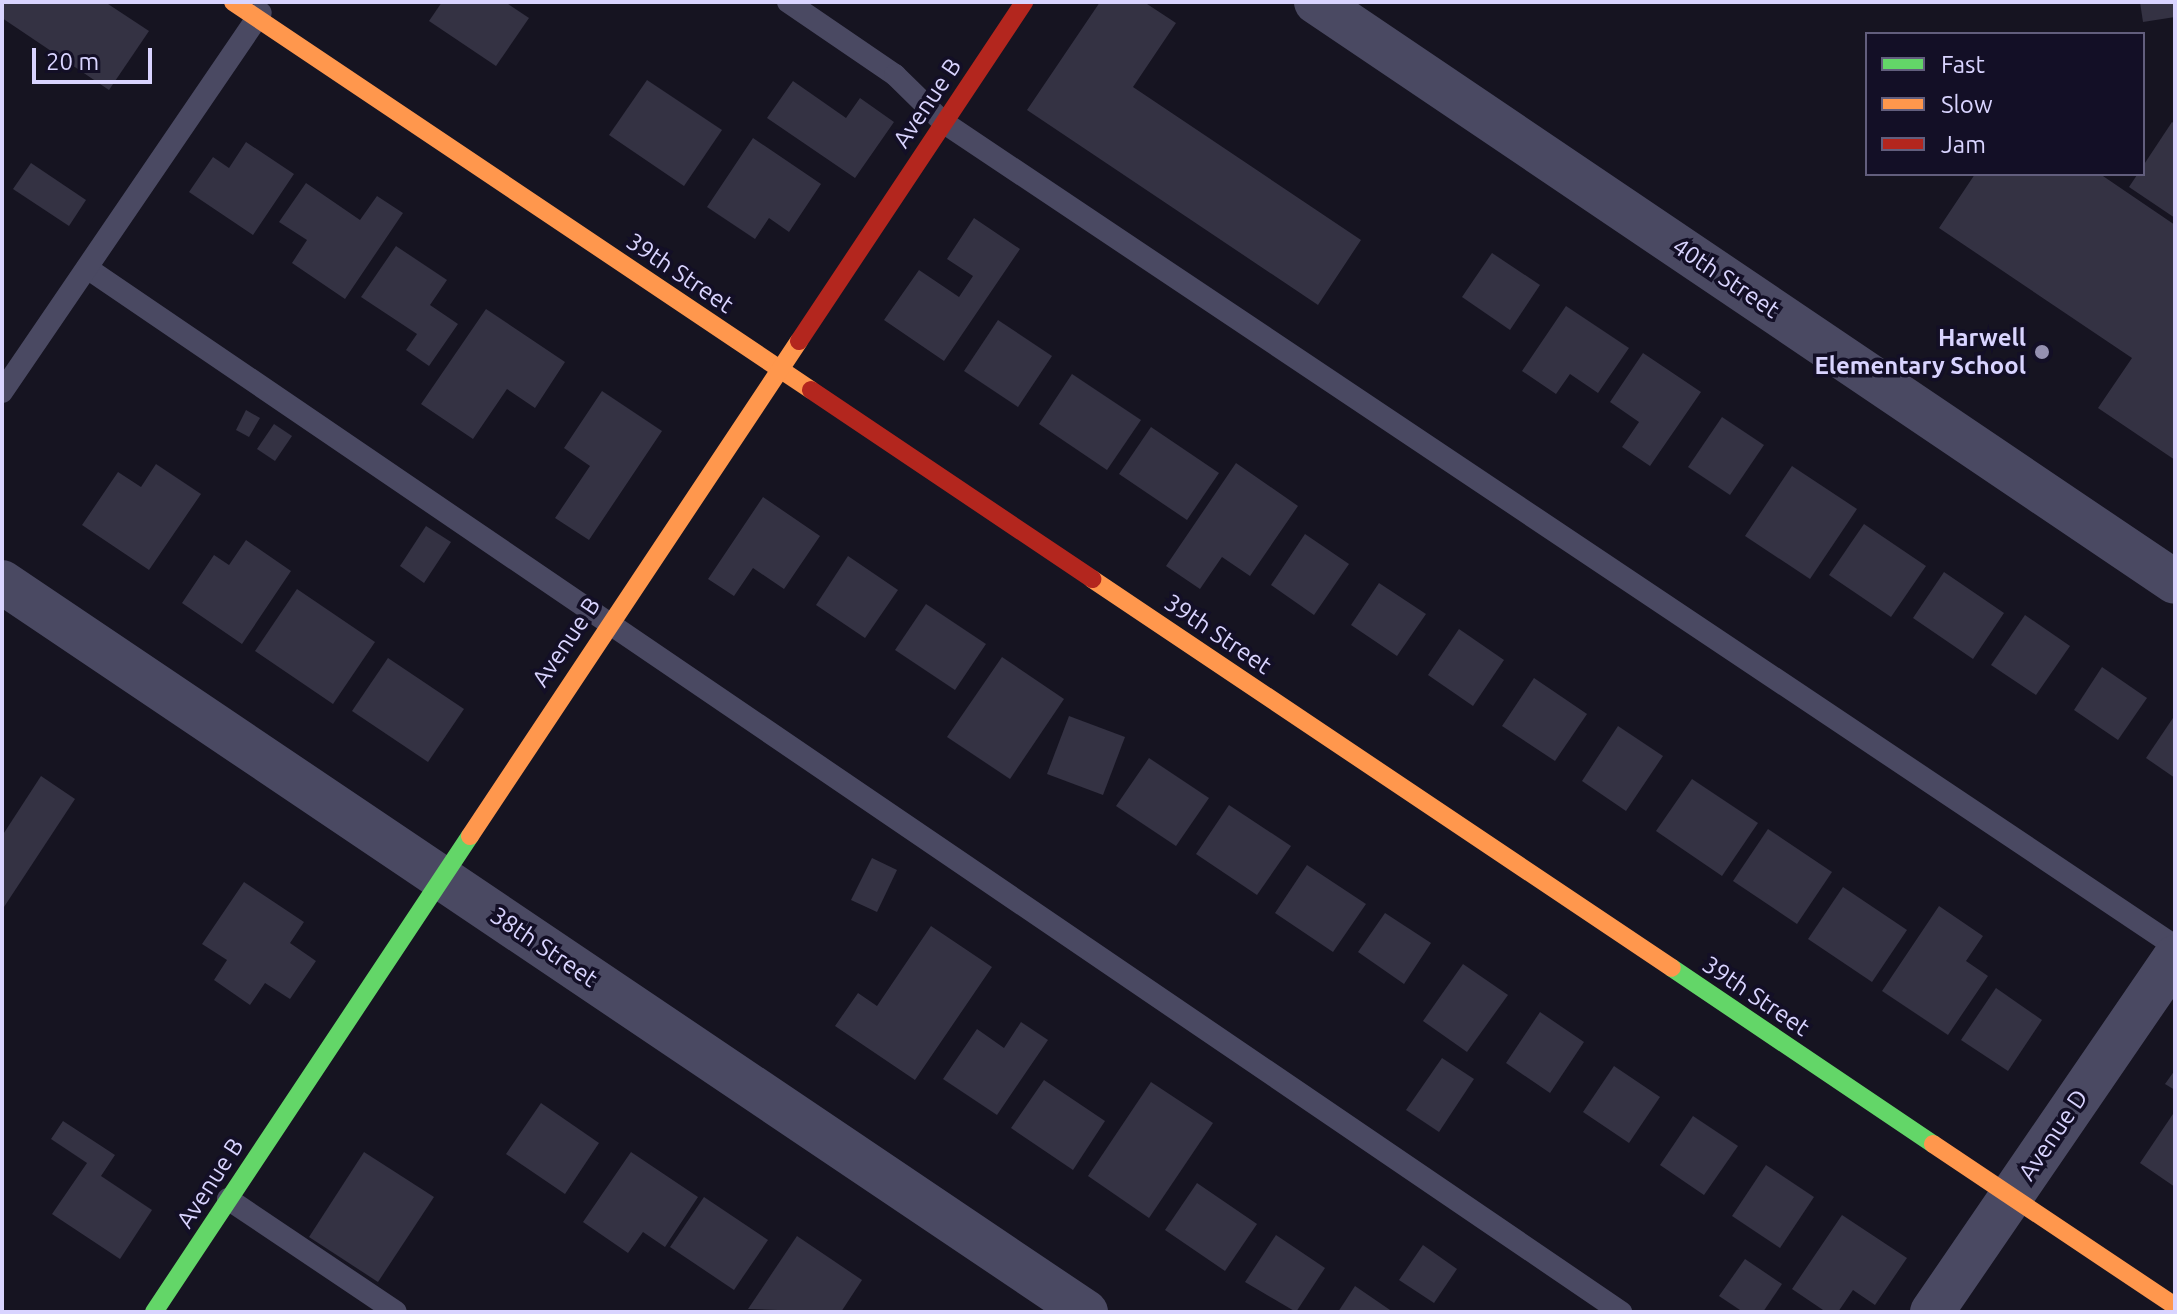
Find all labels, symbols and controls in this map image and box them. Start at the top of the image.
scale bar [36,32,156,82]
legend [1865,32,2145,176]
text: 20 m [46,48,99,75]
text: Fast [1941,51,1985,78]
street label: Avenue B [887,53,967,153]
text: Slow [1941,91,1993,118]
text: Jam [1941,131,1986,158]
street label: 39th Street [621,227,739,319]
street label: 40th Street [1667,232,1785,324]
place label: Harwell Elementary School [1814,324,2026,380]
marker: Harwell Elementary School [2033,343,2051,361]
street label: 39th Street [1159,588,1277,680]
street label: Avenue B [526,592,606,692]
street label: 38th Street [485,901,603,993]
street label: 39th Street [1697,950,1815,1042]
street label: Avenue D [2012,1084,2094,1186]
street label: Avenue B [170,1133,250,1233]

